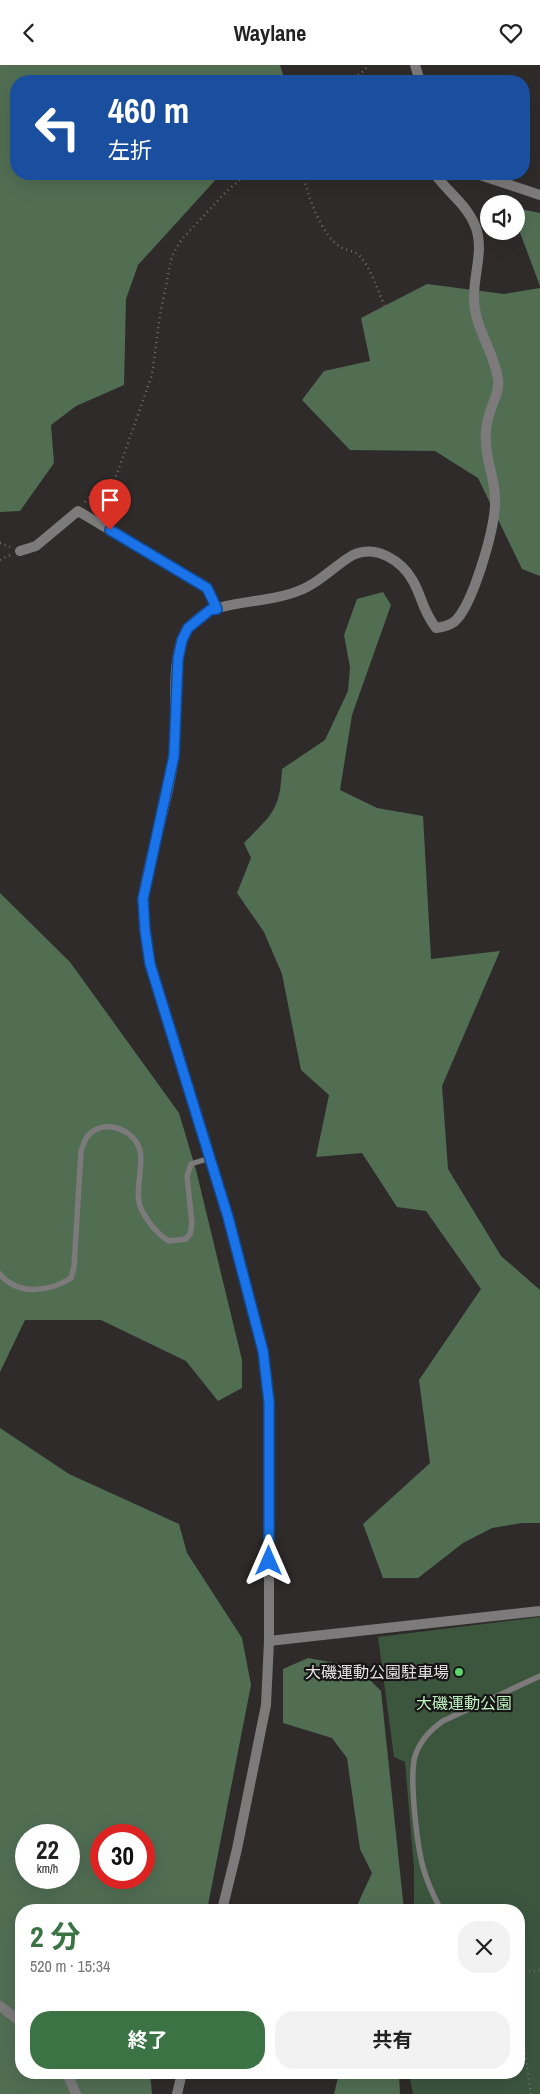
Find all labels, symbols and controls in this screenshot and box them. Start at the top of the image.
text: Waylane [234,18,306,48]
icon: back [15,19,43,47]
icon: heart [497,19,525,47]
text: 460 m [108,87,189,134]
icon: left [25,95,90,160]
text: 左折 [108,135,152,165]
map controls [480,195,525,240]
button: sound [480,195,525,240]
pin [89,479,131,530]
icon: arrive [96,486,124,514]
position arrow [242,1534,294,1586]
place label: 大磯運動公園駐車場 [305,1661,449,1683]
marker: 大磯運動公園駐車場 [453,1666,465,1678]
park label: 大磯運動公園 [416,1692,512,1714]
speed limit sign: 30 [90,1824,155,1889]
text: 22 [36,1833,59,1867]
text: km/h [37,1861,58,1877]
text: 2 分 [30,1916,81,1956]
button: close [458,1921,510,1973]
text: 520 m · 15:34 [30,1955,110,1977]
button: 終了 [30,2011,265,2069]
button: 共有 [275,2011,510,2069]

